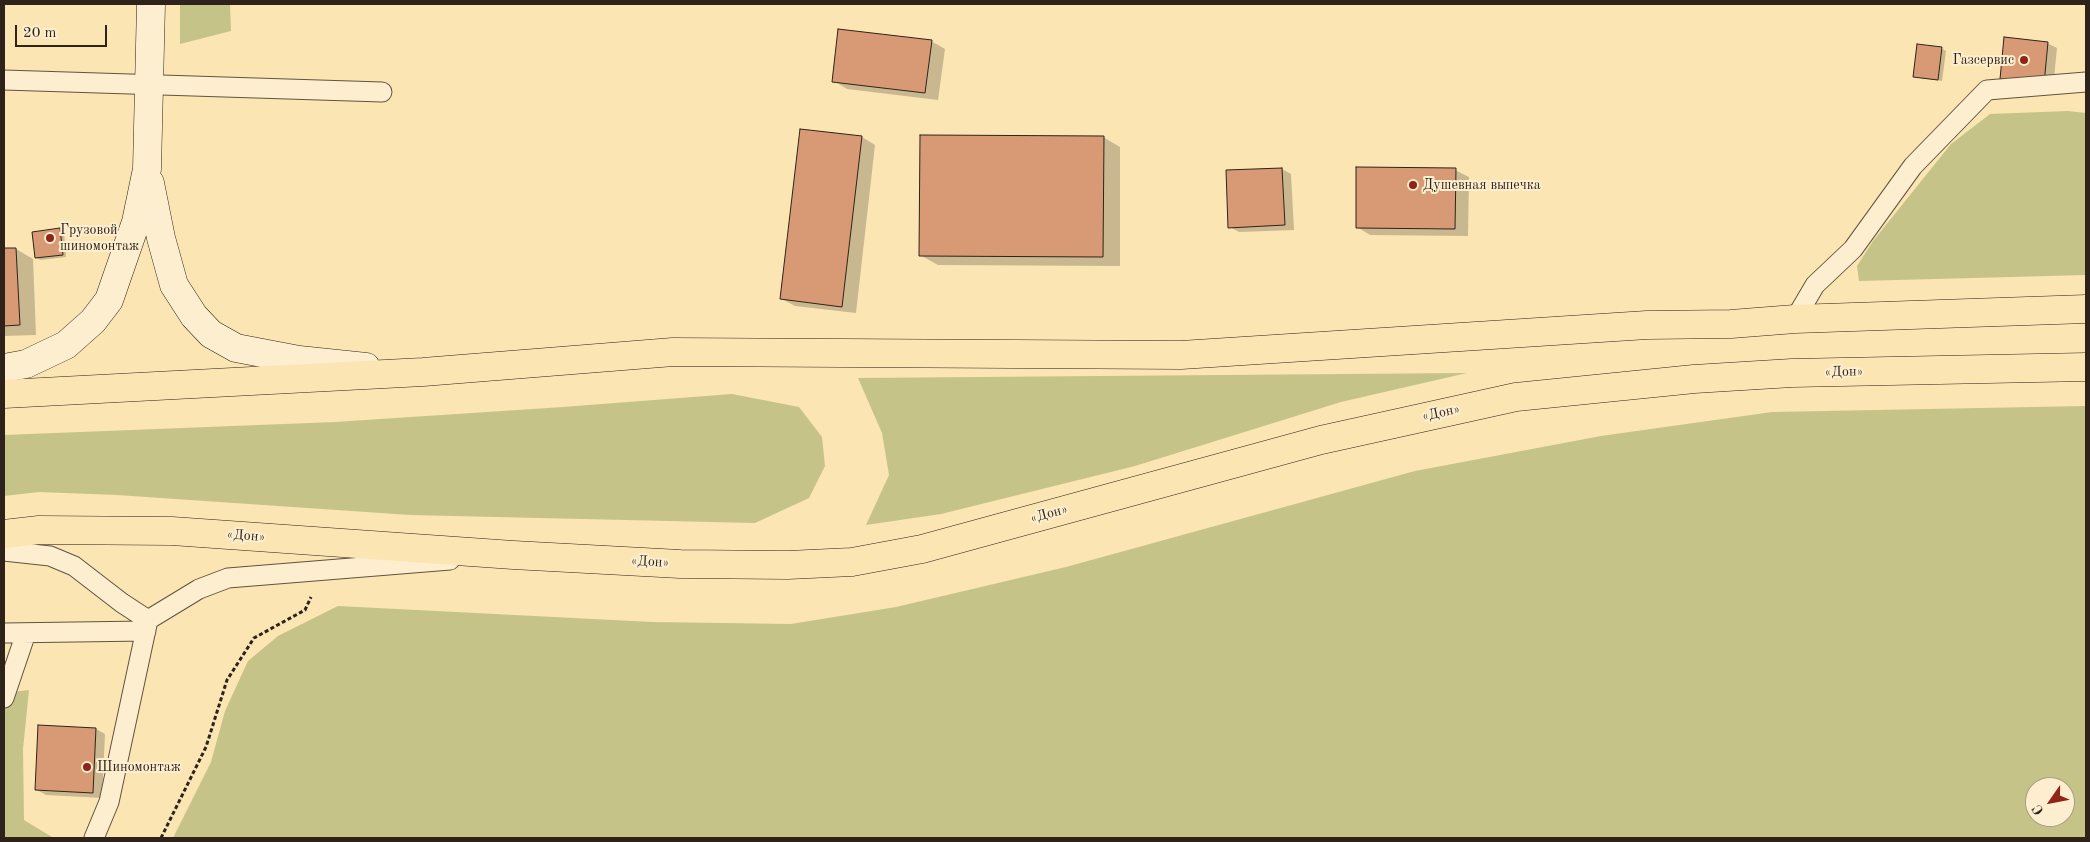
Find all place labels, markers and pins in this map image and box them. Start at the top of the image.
place label: Газсервис [1953,52,2014,68]
marker: Газсервис [2018,54,2030,66]
place label: Душевная выпечка [1423,177,1541,193]
marker: Душевная выпечка [1407,179,1419,191]
place label: Грузовой шиномонтаж [60,222,139,254]
marker: Грузовой шиномонтаж [44,232,56,244]
place label: Шиномонтаж [97,759,181,775]
marker: Шиномонтаж [81,761,93,773]

